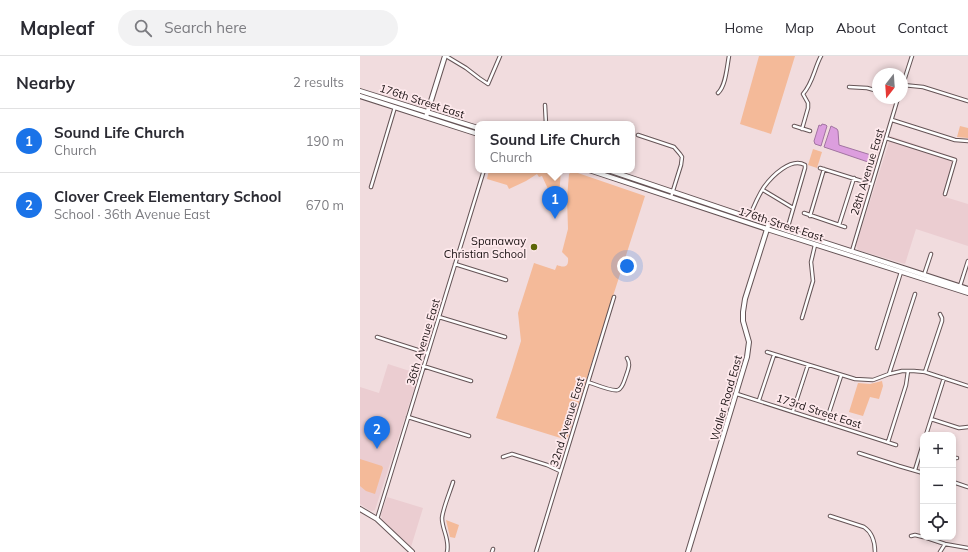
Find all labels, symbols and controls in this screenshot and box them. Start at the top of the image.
search box [118,10,398,46]
text: Mapleaf [20,16,94,40]
icon: search [132,17,154,39]
text: Search here [164,18,247,37]
text: Home [724,19,763,37]
text: Map [785,19,814,37]
text: About [836,19,876,37]
text: Contact [898,19,948,37]
north arrow [872,68,908,104]
text: Nearby [16,72,75,93]
text: 2 results [293,74,344,90]
street label: 176th Street East [378,81,466,121]
popup [475,121,635,173]
text: Sound Life Church [54,123,185,142]
street label: 28th Avenue East [847,127,887,217]
text: Sound Life Church [490,130,620,149]
text: 1 [25,133,33,149]
text: 190 m [306,133,344,149]
text: Church [54,142,97,158]
text: Church [490,149,532,165]
pin: 1 [542,186,568,219]
text: Clover Creek Elementary School [54,187,281,206]
text: 2 [25,197,33,213]
text: 670 m [306,197,344,213]
street label: 176th Street East [737,204,825,244]
text: School · 36th Avenue East [54,206,210,222]
place label: Spanaway Christian School [444,234,526,261]
marker: Spanaway Christian School [529,242,539,252]
your location [617,256,637,276]
street label: 36th Avenue East [403,297,443,387]
street label: Waller Road East [707,353,745,442]
street label: 32nd Avenue East [547,376,587,468]
street label: 173rd Street East [775,391,863,431]
pin: 2 [364,416,390,449]
map controls [920,432,956,540]
button: + [920,432,956,468]
button: − [920,468,956,504]
button: locate [920,504,956,540]

